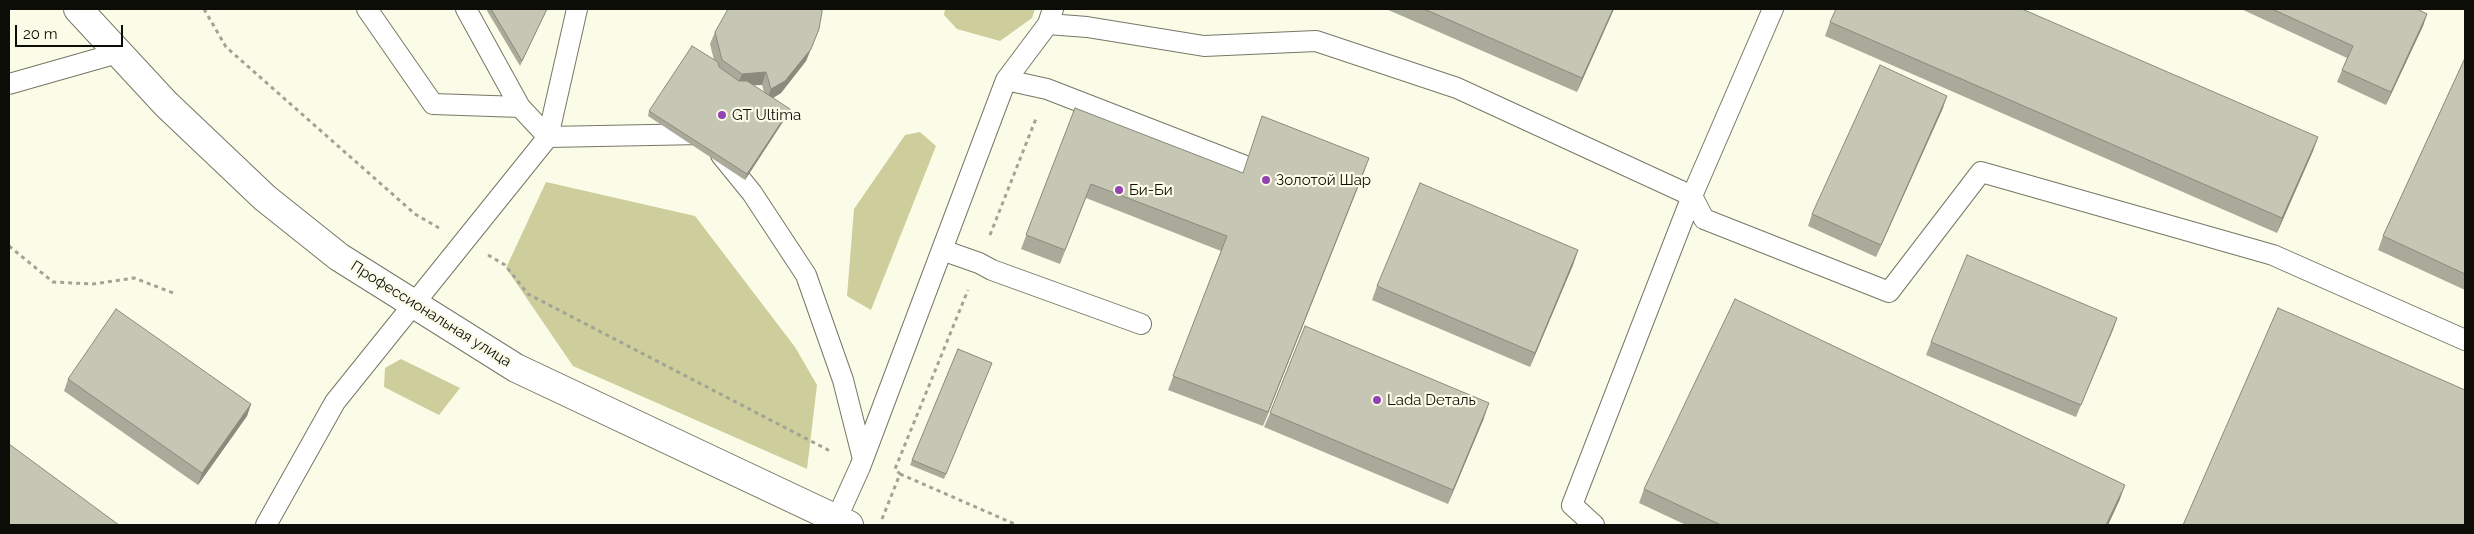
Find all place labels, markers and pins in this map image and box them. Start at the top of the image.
place label: GT Ultima [732,106,801,124]
marker: GT Ultima [716,109,728,121]
place label: Золотой Шар [1276,171,1371,189]
marker: Золотой Шар [1260,174,1272,186]
place label: Би-Би [1129,181,1173,199]
marker: Би-Би [1113,184,1125,196]
place label: Lada Dеталь [1387,391,1476,409]
marker: Lada Dеталь [1371,394,1383,406]

